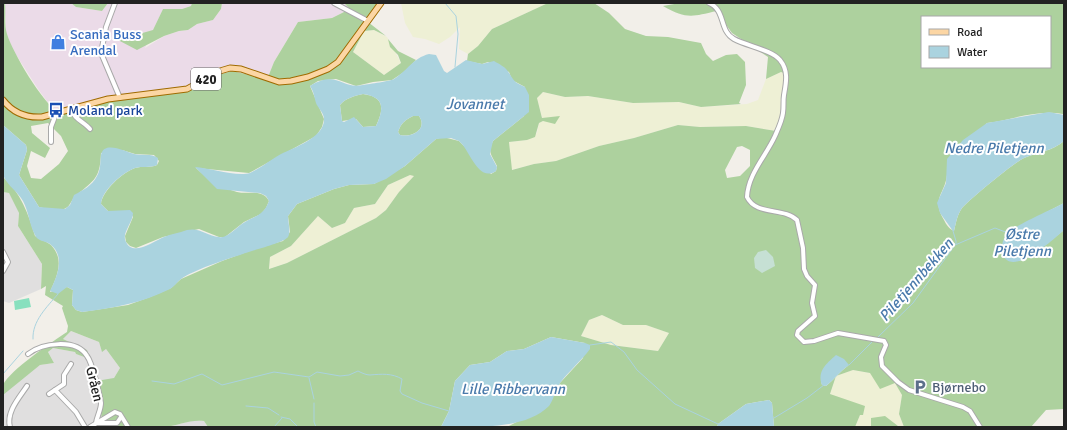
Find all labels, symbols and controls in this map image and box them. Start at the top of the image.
legend [921,16,1051,68]
text: Road [957,25,983,40]
place label: Scania Buss Arendal [70,26,141,59]
shop icon: Scania Buss Arendal [49,33,67,51]
text: Water [957,45,988,60]
road number: 420 [191,68,221,90]
water label: Jovannet [446,95,506,113]
bus stop icon: Moland park [47,101,65,119]
place label: Moland park [68,102,143,119]
water label: Nedre Piletjenn [944,139,1045,157]
water label: Østre Piletjenn [993,225,1052,260]
water label: Piletjennbekken [875,234,957,325]
street label: Gråen [82,365,107,403]
parking icon: Bjørnebo [911,378,929,396]
place label: Bjørnebo [932,379,986,396]
water label: Lille Ribbervann [461,380,566,398]

